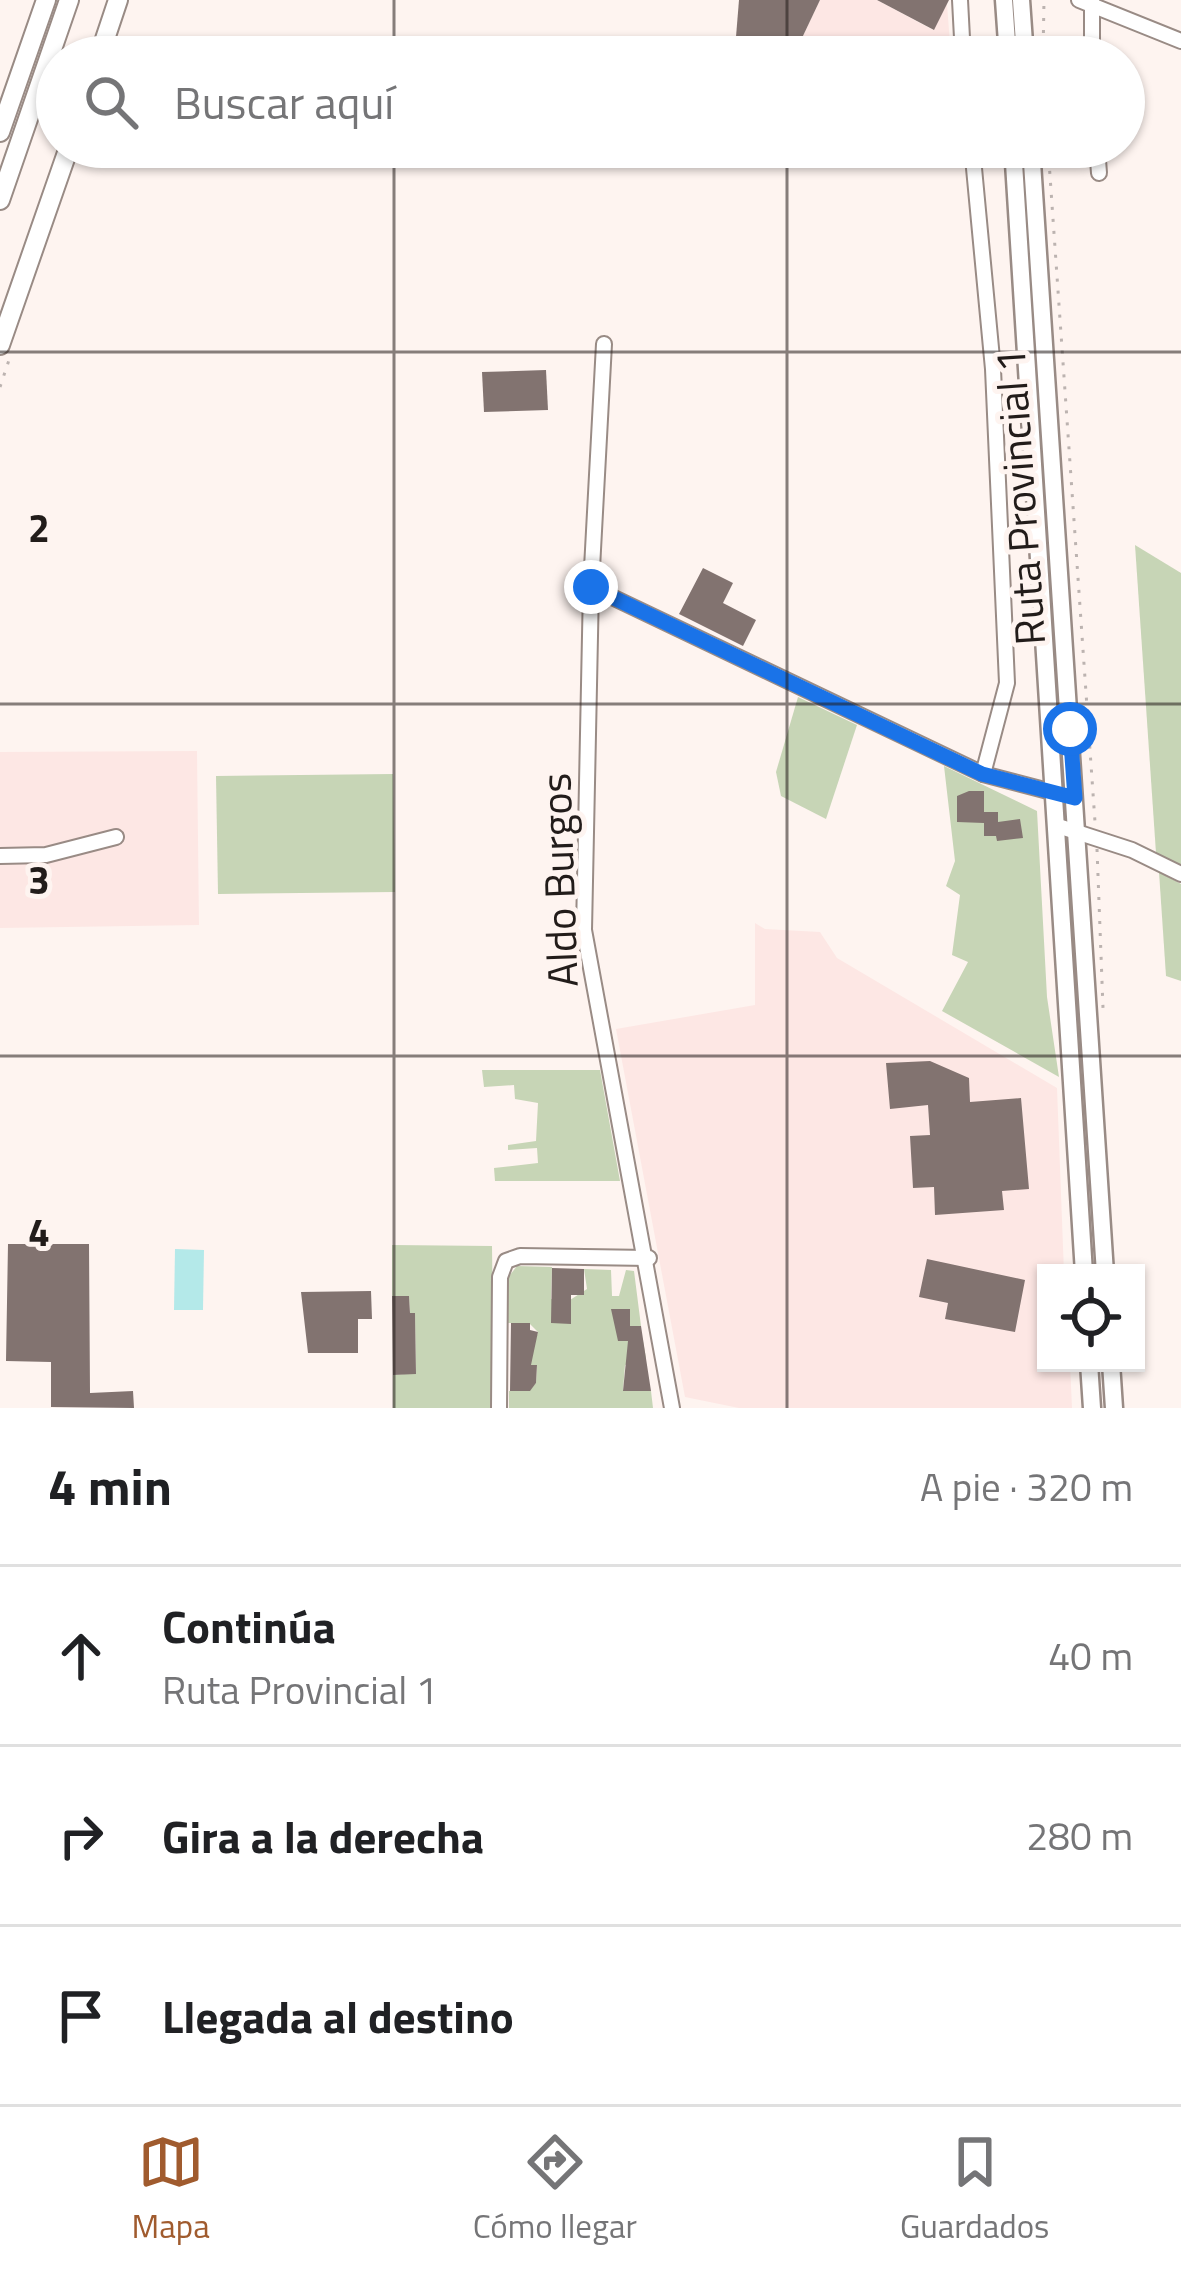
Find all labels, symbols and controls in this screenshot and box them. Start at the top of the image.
search box [36,36,1145,168]
text: Buscar aquí [174,68,394,136]
icon: search [78,69,144,135]
street label: Ruta Provincial 1 [977,347,1061,647]
text: 2 [28,498,50,557]
route end [564,560,618,614]
route start [1043,702,1097,756]
street label: Aldo Burgos [522,772,594,988]
text: 3 [28,850,50,909]
text: 4 [28,1202,50,1261]
map controls [1037,1264,1145,1372]
button: locate [1037,1264,1145,1372]
text: 4 min [48,1447,172,1525]
text: A pie · 320 m [920,1457,1133,1516]
text: Continúa [162,1592,336,1660]
icon: ahead [48,1623,114,1689]
text: 40 m [1048,1626,1133,1685]
text: Ruta Provincial 1 [162,1660,438,1719]
text: Gira a la derecha [162,1802,484,1870]
icon: right [48,1803,114,1869]
text: 280 m [1026,1806,1133,1865]
text: Llegada al destino [162,1982,514,2050]
icon: arrive [48,1983,114,2049]
tab: Mapa [132,2129,210,2251]
tab: Cómo llegar [473,2129,637,2251]
tab: Guardados [900,2129,1049,2251]

